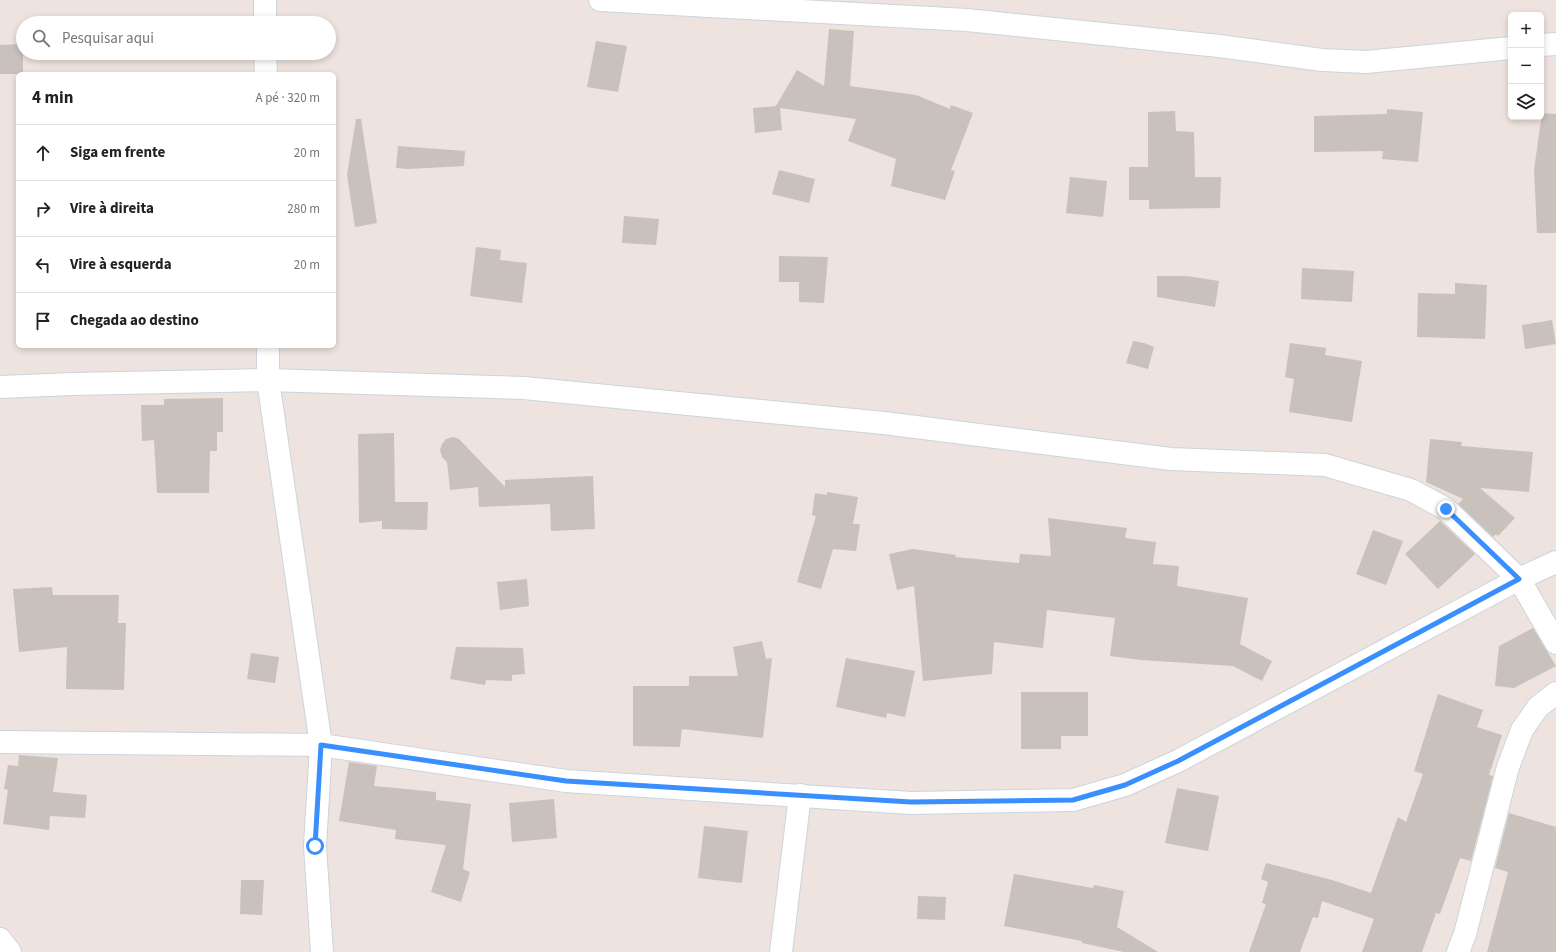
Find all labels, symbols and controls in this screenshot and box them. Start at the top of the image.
map controls [1508,12,1544,120]
button: + [1508,12,1544,48]
search box [16,16,336,60]
icon: search [30,27,52,49]
text: Pesquisar aqui [62,28,154,49]
button: − [1508,48,1544,84]
button: layers [1508,84,1544,120]
text: 4 min [32,86,73,110]
text: A pé · 320 m [255,89,320,107]
icon: ahead [32,142,54,164]
text: Siga em frente [70,142,165,163]
text: 20 m [294,144,320,162]
icon: right [32,198,54,220]
text: Vire à direita [70,198,154,219]
text: 280 m [287,200,320,218]
icon: left [32,254,54,276]
text: Vire à esquerda [70,254,172,275]
text: 20 m [294,256,320,274]
icon: arrive [32,310,54,332]
text: Chegada ao destino [70,310,199,331]
route end [1437,500,1455,518]
route start [306,837,324,855]

